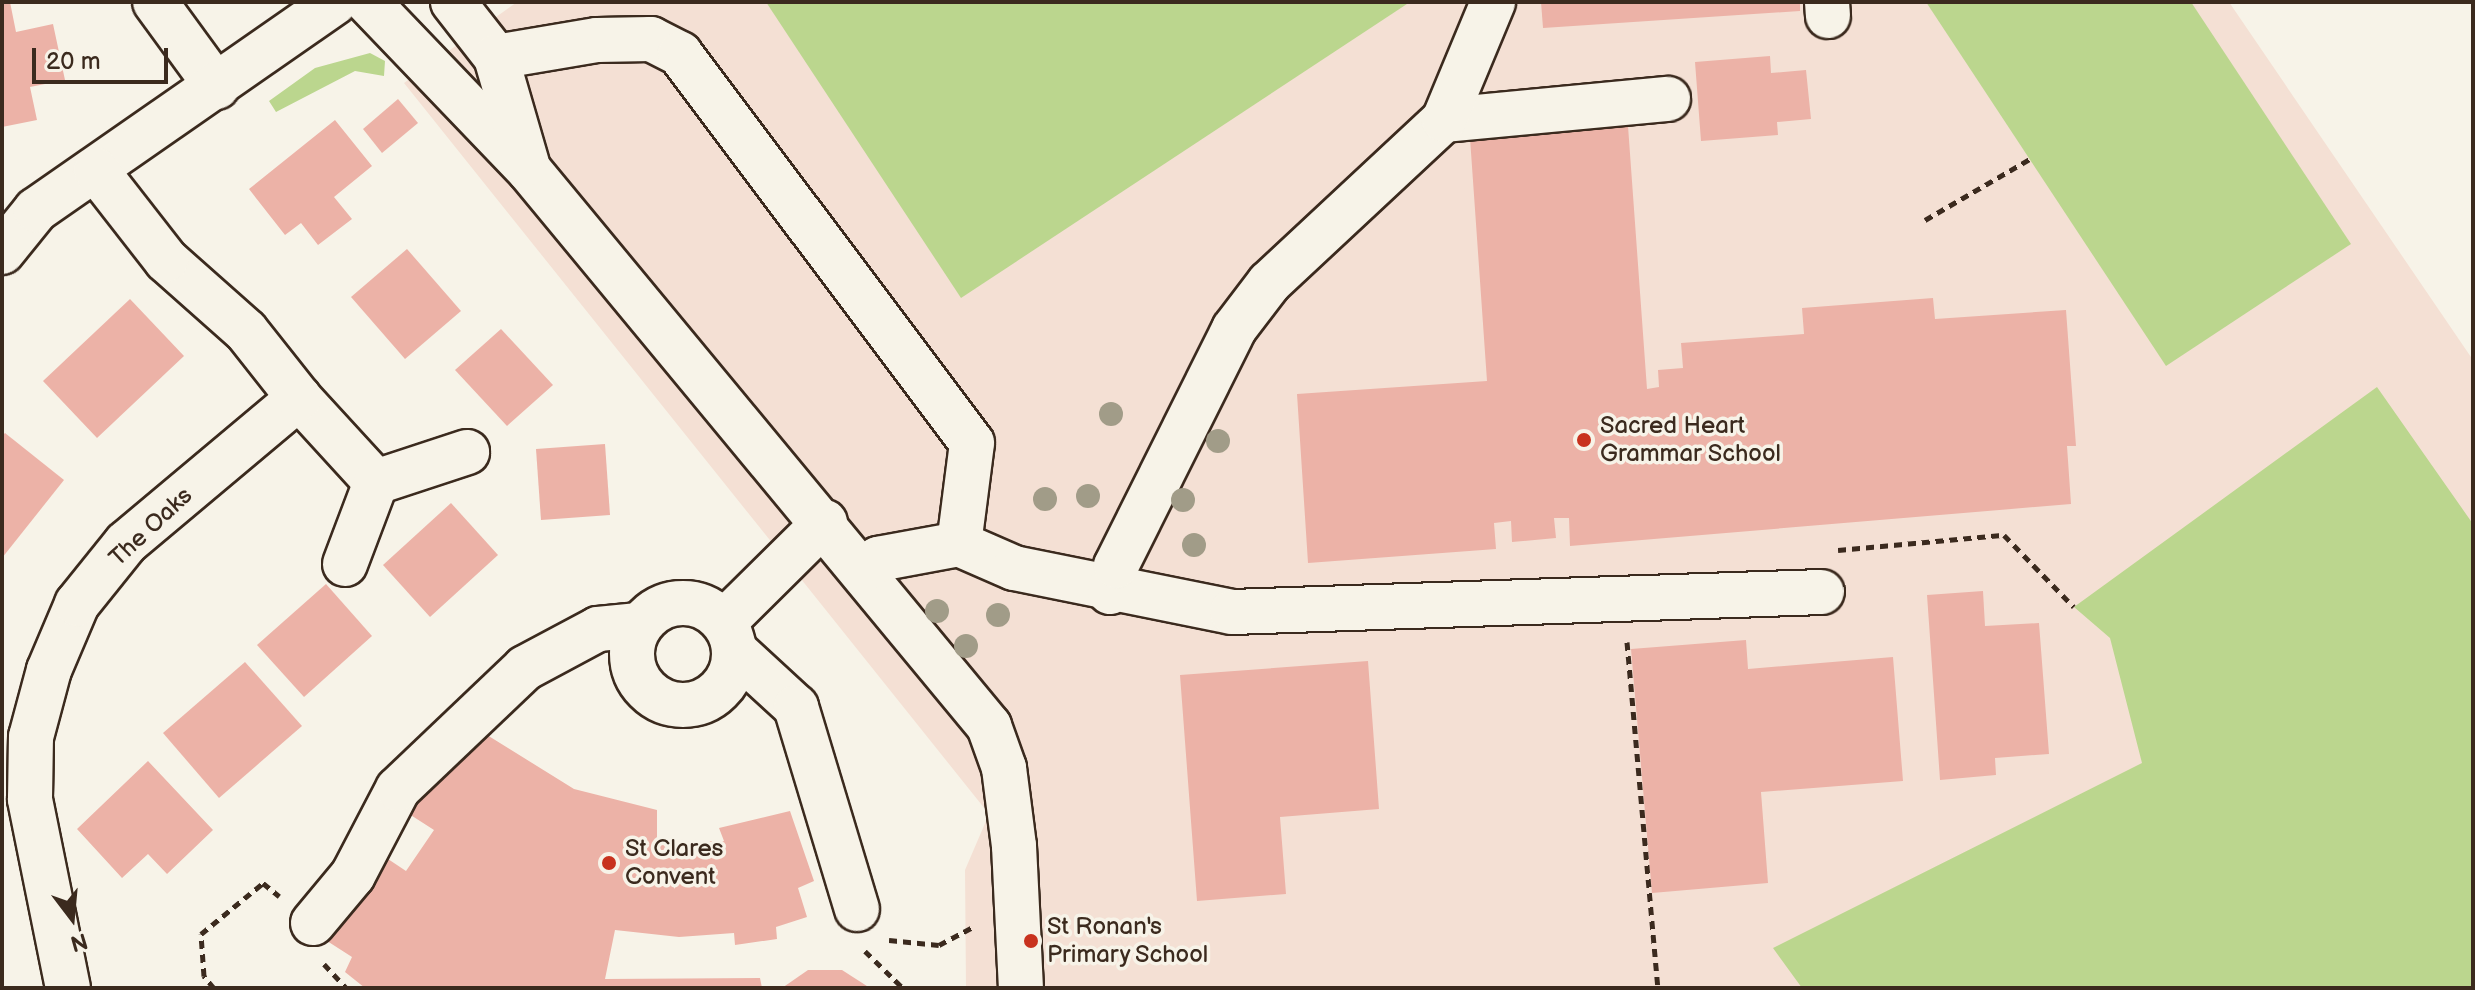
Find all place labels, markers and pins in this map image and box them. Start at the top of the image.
place label: Sacred Heart Grammar School [1600,412,1781,468]
marker: Sacred Heart Grammar School [1575,431,1593,449]
place label: St Clares Convent [625,835,723,891]
marker: St Clares Convent [600,854,618,872]
place label: St Ronan's Primary School [1047,913,1210,969]
marker: St Ronan's Primary School [1022,932,1040,950]

